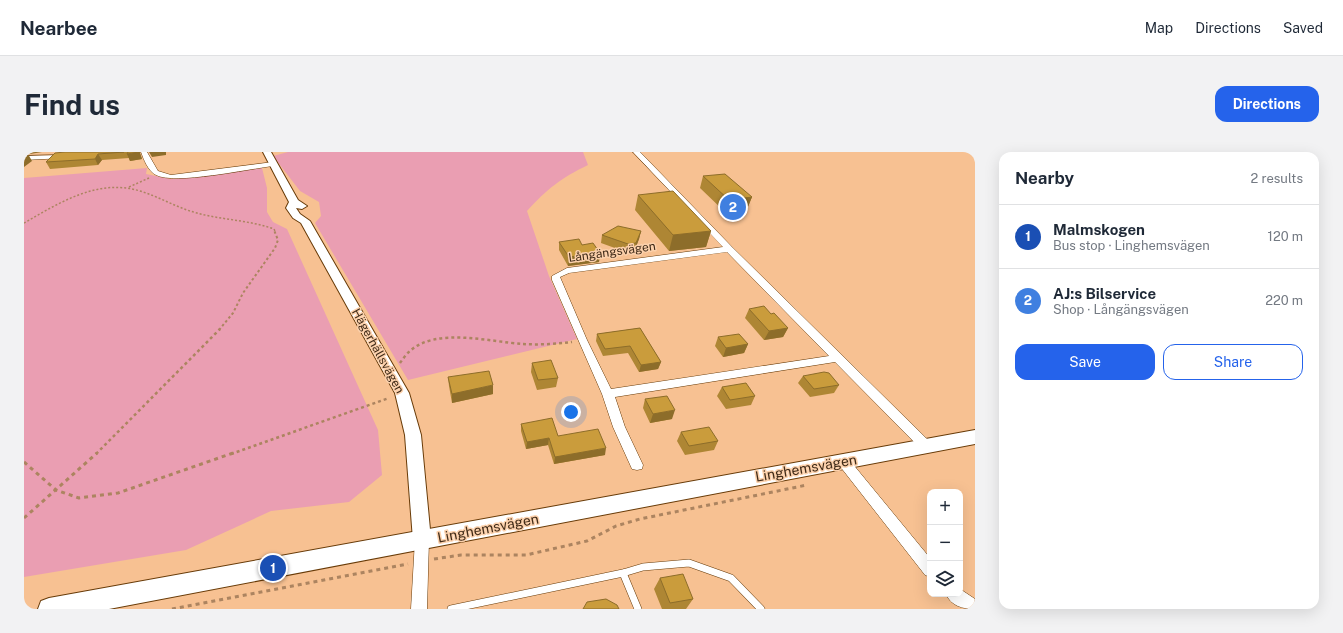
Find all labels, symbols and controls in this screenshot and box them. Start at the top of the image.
text: Nearbee [20,17,98,39]
text: Map [1145,20,1173,36]
text: Directions [1195,20,1261,36]
text: Saved [1283,20,1323,36]
button: Directions [1215,86,1319,122]
text: Find us [24,88,120,121]
text: Nearby [1015,168,1074,188]
text: 2 results [1251,171,1303,186]
pin: 2 [720,192,746,222]
text: Malmskogen [1053,221,1145,238]
text: 1 [1025,229,1031,244]
text: 120 m [1268,229,1303,244]
text: Bus stop · Linghemsvägen [1053,238,1210,253]
street label: Långängsvägen [567,239,657,265]
text: AJ:s Bilservice [1053,285,1156,302]
text: 2 [1024,293,1032,308]
text: 220 m [1265,293,1303,308]
text: Shop · Långängsvägen [1053,302,1189,317]
street label: Hägerhällsvägen [349,306,407,396]
button: Save [1015,344,1155,380]
button: Share [1163,344,1303,380]
your location [561,402,581,422]
street label: Linghemsvägen [754,451,858,485]
map controls [927,489,963,597]
button: + [927,489,963,525]
street label: Linghemsvägen [436,510,540,546]
button: − [927,525,963,561]
pin: 1 [260,553,286,583]
button: layers [927,561,963,597]

